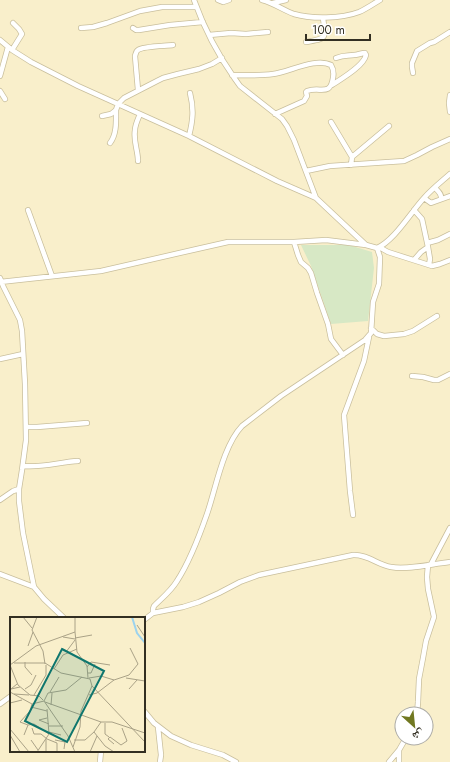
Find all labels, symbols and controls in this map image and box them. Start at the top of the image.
scale bar [306,16,370,42]
text: 100 m [312,21,345,39]
inset map [10,617,145,752]
north arrow [394,706,434,746]
text: ش [409,725,427,745]

